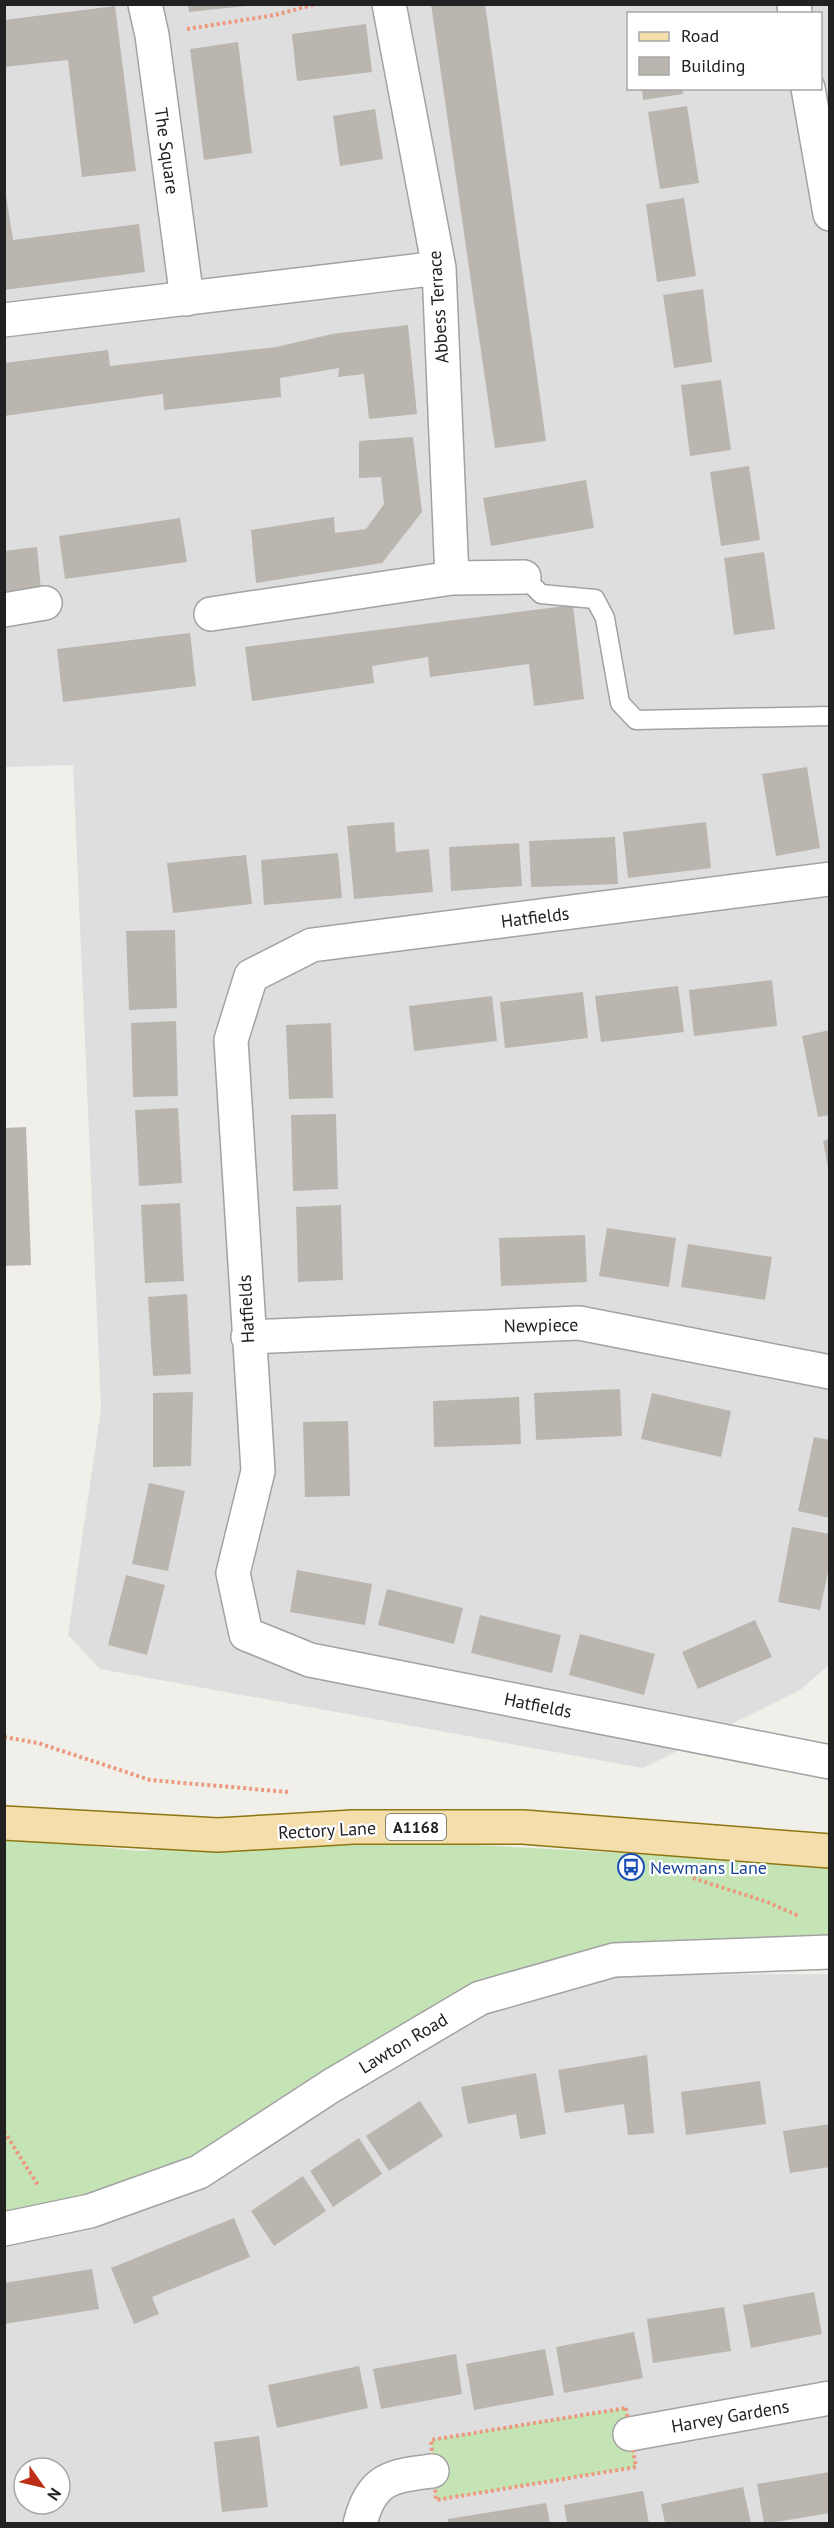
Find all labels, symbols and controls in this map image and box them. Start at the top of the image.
legend [627,12,822,90]
text: Road [681,24,719,47]
text: Building [681,54,745,77]
street label: The Square [150,106,184,196]
street label: Abbess Terrace [423,250,453,364]
street label: Hatfields [500,901,570,933]
street label: Hatfields [233,1274,259,1344]
street label: Newpiece [503,1313,579,1337]
street label: Hatfields [502,1687,574,1723]
road number: A1168 [386,1814,446,1840]
street label: Rectory Lane [277,1816,377,1844]
bus stop icon: Newmans Lane [616,1852,646,1882]
place label: Newmans Lane [650,1856,767,1879]
street label: Lawton Road [354,2008,452,2078]
street label: Harvey Gardens [669,2394,791,2438]
north arrow [12,2456,72,2516]
text: N [43,2484,66,2504]

